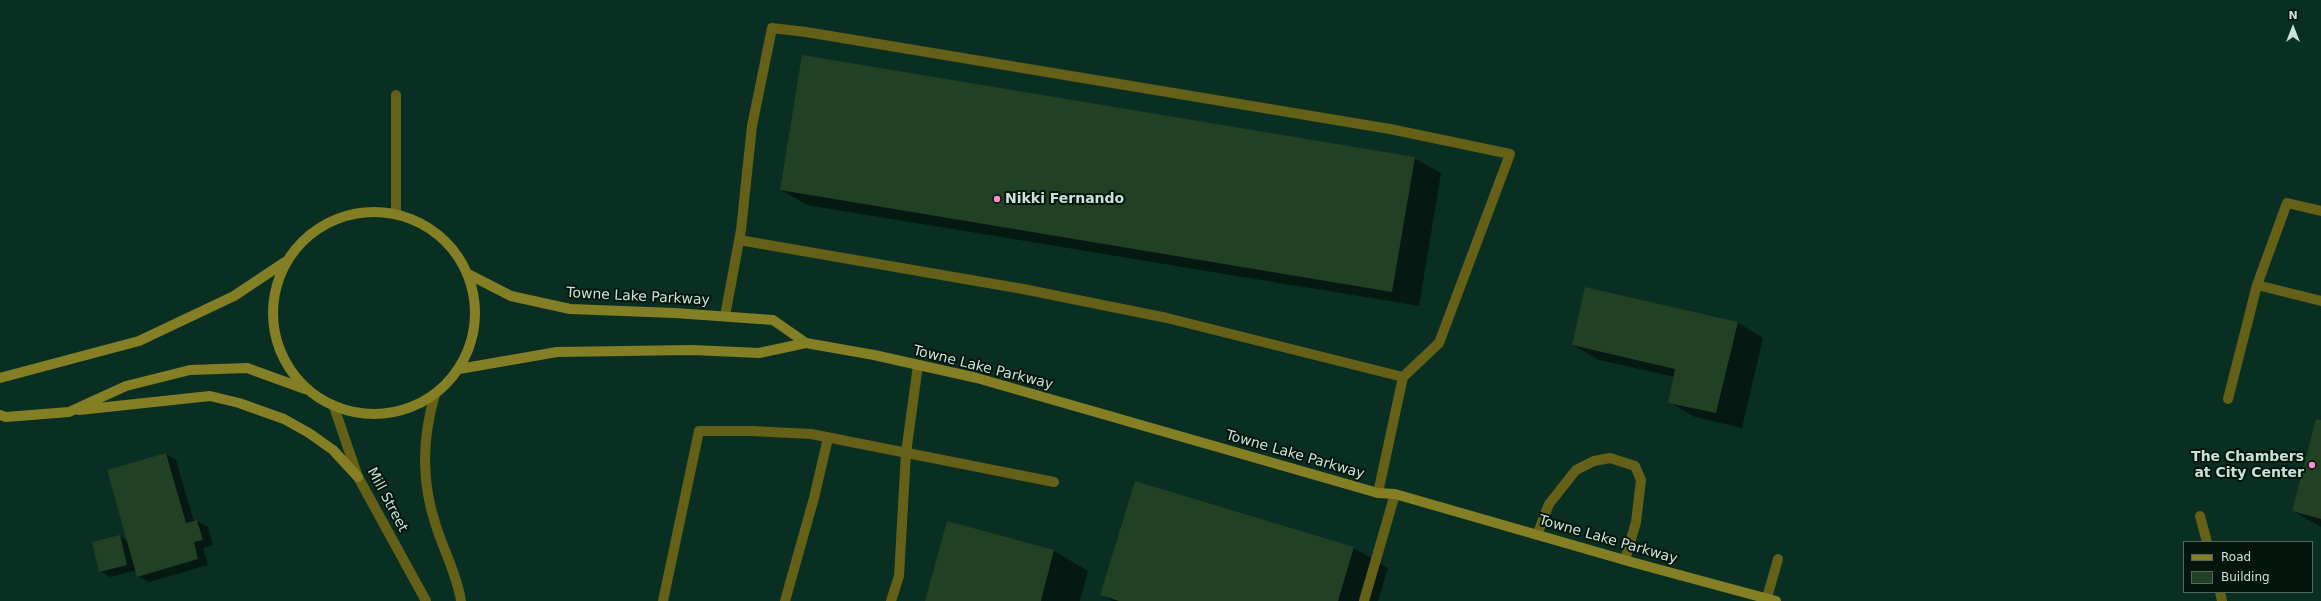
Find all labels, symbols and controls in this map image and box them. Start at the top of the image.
north arrow [2273,8,2313,48]
text: N [2288,9,2298,22]
place label: Nikki Fernando [1005,191,1124,207]
marker: Nikki Fernando [992,194,1002,204]
street label: Towne Lake Parkway [566,285,710,309]
street label: Towne Lake Parkway [911,342,1055,394]
street label: Towne Lake Parkway [1224,427,1366,483]
place label: The Chambers at City Center [2191,449,2304,482]
marker: The Chambers at City Center [2307,460,2317,470]
street label: Mill Street [363,465,411,535]
street label: Towne Lake Parkway [1537,512,1679,568]
legend [2183,541,2313,593]
text: Road [2221,550,2251,564]
text: Building [2221,570,2270,584]

